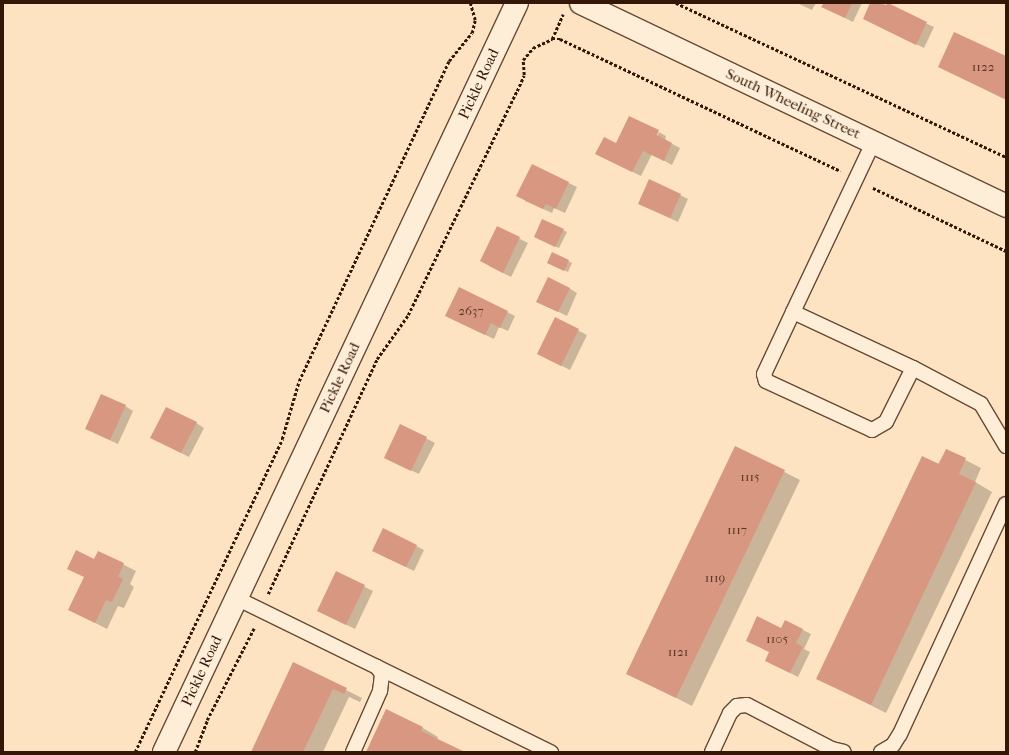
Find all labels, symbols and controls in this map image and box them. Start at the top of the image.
street label: Pickle Road [455,46,503,122]
house number: 1122 [972,59,994,75]
street label: South Wheeling Street [723,65,863,143]
house number: 2637 [458,303,484,319]
street label: Pickle Road [316,340,364,416]
house number: 1115 [740,469,760,485]
house number: 1117 [727,522,747,538]
house number: 1119 [705,570,725,586]
house number: 1105 [766,631,788,647]
street label: Pickle Road [178,633,226,709]
house number: 1121 [668,644,688,660]

